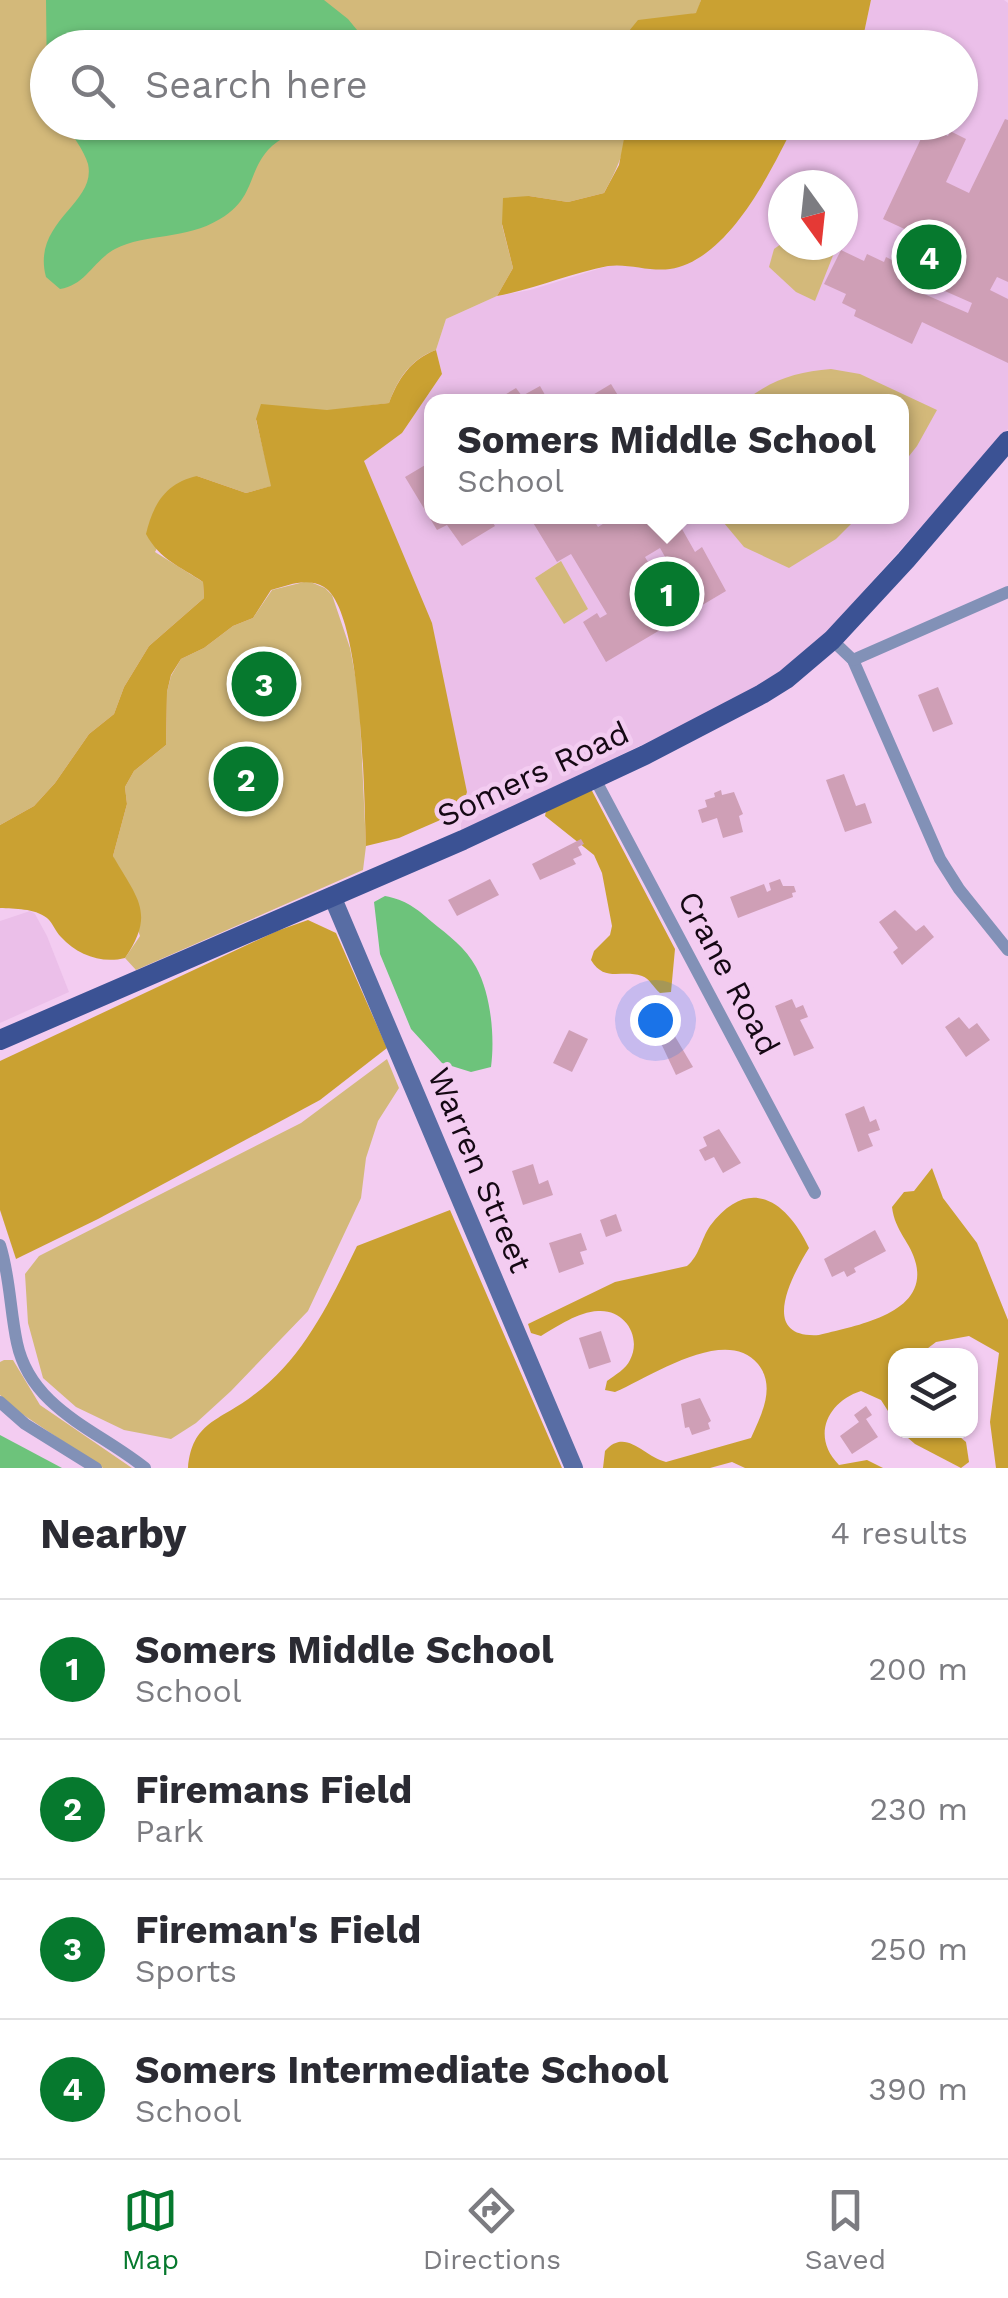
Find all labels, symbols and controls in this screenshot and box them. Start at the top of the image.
search box [30,30,978,140]
icon: search [65,58,120,113]
text: Search here [145,63,368,107]
north arrow [768,170,858,260]
pin: 4 [896,220,962,294]
popup [424,394,909,524]
text: Somers Middle School [457,418,876,462]
text: School [457,462,564,500]
pin: 1 [634,556,700,632]
pin: 3 [232,646,296,722]
street label: Somers Road [431,713,635,835]
pin: 2 [214,742,278,816]
street label: Crane Road [670,885,788,1061]
your location [630,995,681,1046]
street label: Warren Street [420,1062,540,1278]
map controls [888,1348,978,1438]
button: layers [888,1348,978,1438]
text: Nearby [40,1509,187,1558]
text: 4 results [830,1514,968,1552]
text: Somers Middle School [135,1628,553,1672]
text: 1 [66,1650,79,1688]
text: 200 m [868,1650,968,1688]
text: School [135,1672,241,1710]
text: Firemans Field [135,1768,412,1812]
text: 2 [63,1790,82,1828]
text: 230 m [869,1790,968,1828]
text: Park [135,1812,204,1850]
text: Fireman's Field [135,1908,421,1952]
text: 3 [63,1930,82,1968]
text: 250 m [869,1930,968,1968]
text: Sports [135,1952,237,1990]
text: Somers Intermediate School [135,2048,669,2092]
text: 4 [62,2070,83,2108]
text: 390 m [868,2070,968,2108]
text: School [135,2092,241,2130]
tab: Map [122,2183,179,2276]
tab: Directions [423,2183,561,2276]
tab: Saved [805,2183,886,2276]

